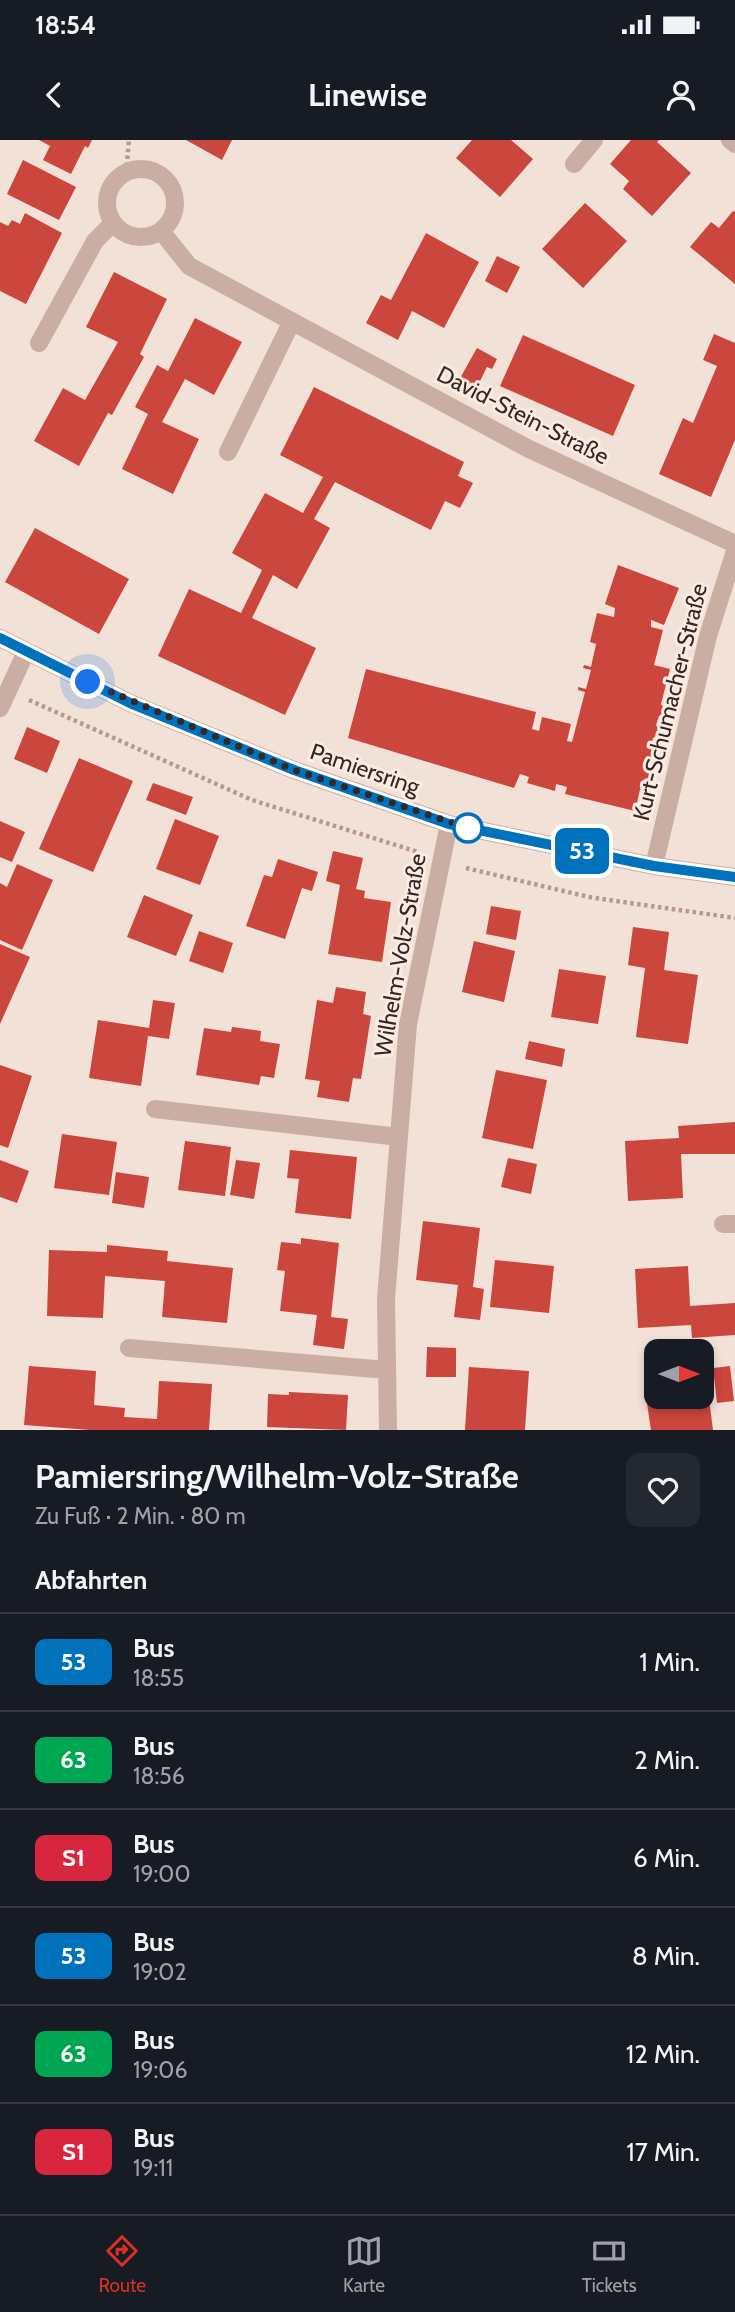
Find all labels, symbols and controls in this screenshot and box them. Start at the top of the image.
text: 18:54 [35,9,96,41]
text: Linewise [308,75,427,114]
icon: back [35,76,73,114]
icon: person [662,76,700,114]
street label: David-Stein-Straße [432,360,614,471]
street label: Kurt-Schumacher-Straße [627,580,713,823]
your location [70,664,105,699]
street label: Pamiersring [307,737,424,801]
unlabelled marker [453,813,483,843]
line badge: 53 [550,828,614,874]
text: 53 [569,836,595,865]
street label: Wilhelm-Volz-Straße [368,851,432,1059]
north arrow [644,1339,714,1409]
map controls [644,1339,714,1409]
button: heart [626,1453,700,1527]
text: Pamiersring/Wilhelm-Volz-Straße [35,1456,519,1496]
text: Zu Fuß · 2 Min. · 80 m [35,1502,246,1530]
text: Abfahrten [35,1564,147,1596]
text: Bus [133,1632,174,1664]
text: 1 Min. [639,1646,700,1678]
text: 53 [61,1647,86,1676]
text: 18:55 [133,1664,184,1692]
text: Bus [133,1730,174,1762]
text: 2 Min. [634,1744,700,1776]
text: 63 [60,1745,87,1774]
text: 18:56 [133,1762,185,1790]
text: Bus [133,1828,174,1860]
text: 6 Min. [633,1842,700,1874]
text: S1 [62,1843,85,1872]
text: 19:00 [133,1860,190,1888]
text: Bus [133,1926,174,1958]
text: 8 Min. [632,1940,700,1972]
text: 53 [61,1941,86,1970]
text: 19:02 [133,1958,186,1986]
text: Bus [133,2024,174,2056]
text: 12 Min. [626,2038,700,2070]
text: 63 [60,2039,87,2068]
text: 19:06 [133,2056,187,2084]
text: Bus [133,2122,174,2154]
text: 17 Min. [626,2136,700,2168]
text: S1 [62,2137,85,2166]
text: 19:11 [133,2154,173,2182]
tab: Route [98,2232,146,2297]
tab: Karte [343,2232,385,2297]
tab: Tickets [582,2232,637,2297]

